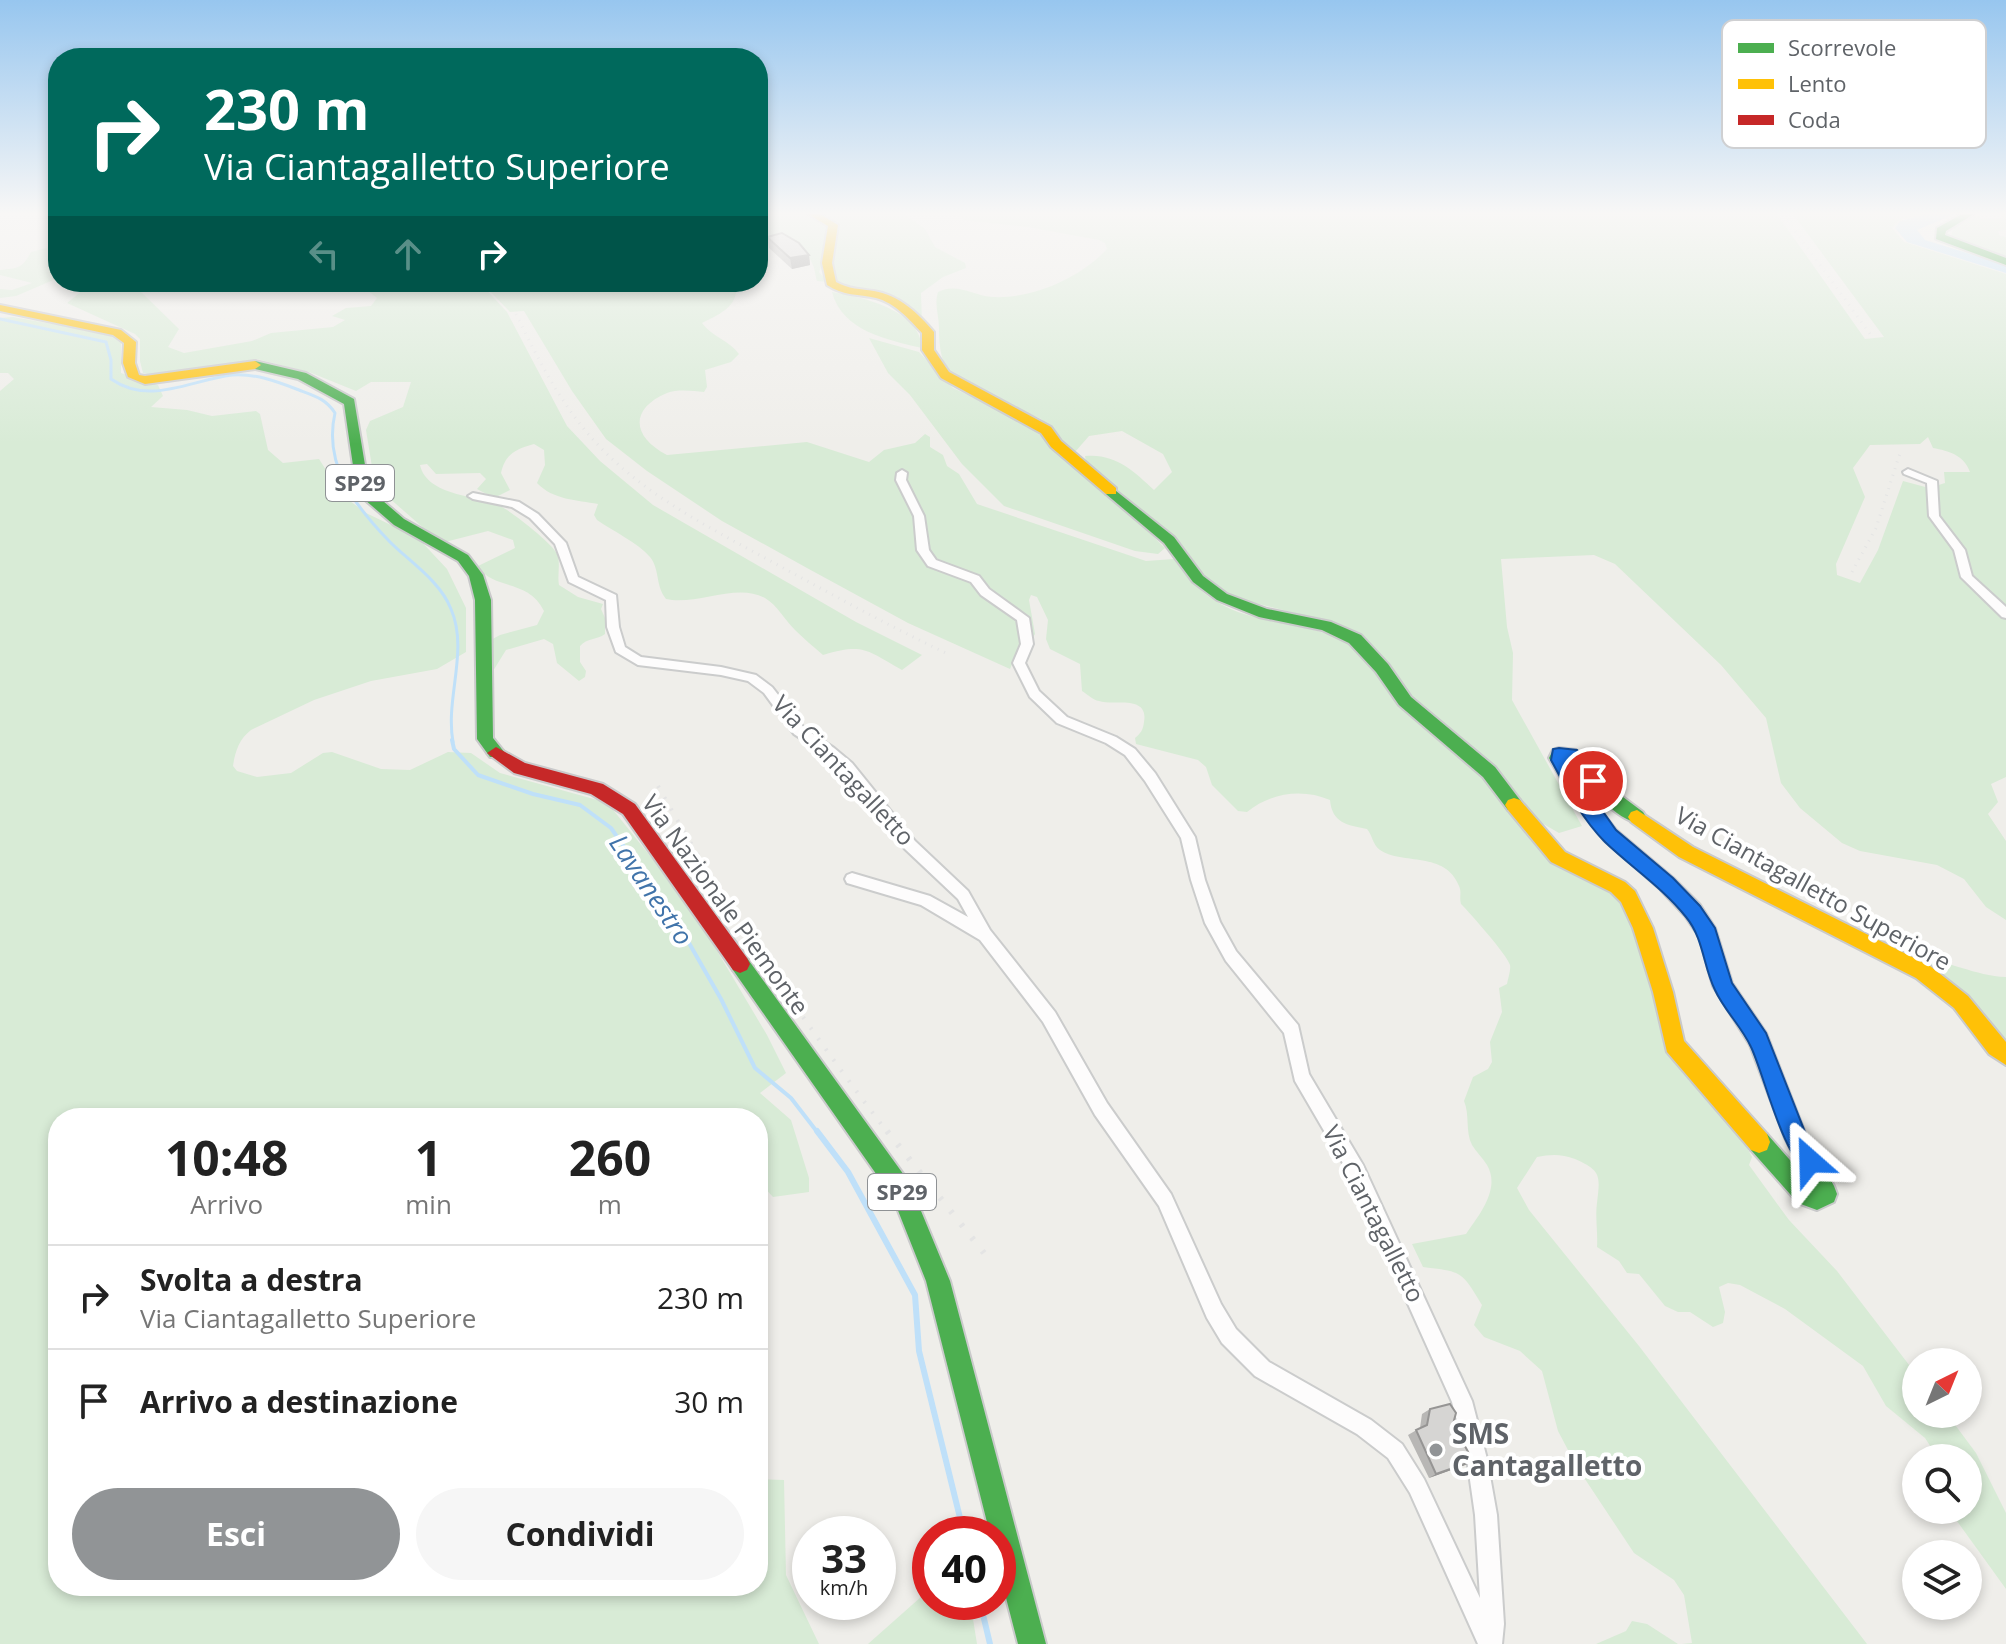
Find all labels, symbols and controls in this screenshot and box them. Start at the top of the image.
legend [1722,20,1986,148]
text: Scorrevole [1788,32,1896,62]
text: Lento [1788,68,1846,98]
text: 230 m [204,70,370,146]
icon: right [72,80,176,184]
text: Coda [1788,104,1841,134]
text: Via Ciantagalletto Superiore [204,142,670,191]
icon: left [302,232,346,276]
icon: ahead [386,232,430,276]
icon: right [470,232,514,276]
road number: SP29 [326,465,394,501]
street label: Via Ciantagalletto [766,688,923,852]
pin [1559,747,1627,815]
icon: arrive [1571,759,1615,803]
street label: Via Nazionale Piemonte [635,788,817,1021]
street label: Via Ciantagalletto Superiore [1670,798,1957,977]
water label: Lavanestro [602,827,702,952]
street label: Via Ciantagalletto [1315,1119,1433,1307]
position arrow [1768,1119,1852,1203]
text: 10:48 [165,1125,288,1190]
text: 1 [415,1125,442,1190]
text: 260 [569,1125,651,1190]
road number: SP29 [868,1174,936,1210]
text: Arrivo [190,1186,263,1222]
text: min [405,1186,452,1222]
text: m [598,1186,622,1222]
text: Svolta a destra [140,1259,363,1300]
icon: right [72,1275,116,1319]
text: 230 m [657,1277,744,1318]
text: Via Ciantagalletto Superiore [140,1300,476,1336]
north arrow [1902,1348,1982,1428]
map controls [1902,1348,1982,1620]
icon: arrive [72,1379,116,1423]
text: Arrivo a destinazione [140,1381,458,1422]
text: 30 m [674,1381,744,1422]
place label: SMS Cantagalletto [1452,1414,1642,1484]
marker: SMS Cantagalletto [1427,1441,1445,1459]
button: search [1902,1444,1982,1524]
button: Esci [72,1488,400,1580]
button: Condividi [416,1488,744,1580]
speed limit sign: 40 [912,1516,1016,1620]
text: 33 [821,1530,867,1585]
button: layers [1902,1540,1982,1620]
text: km/h [820,1574,868,1601]

